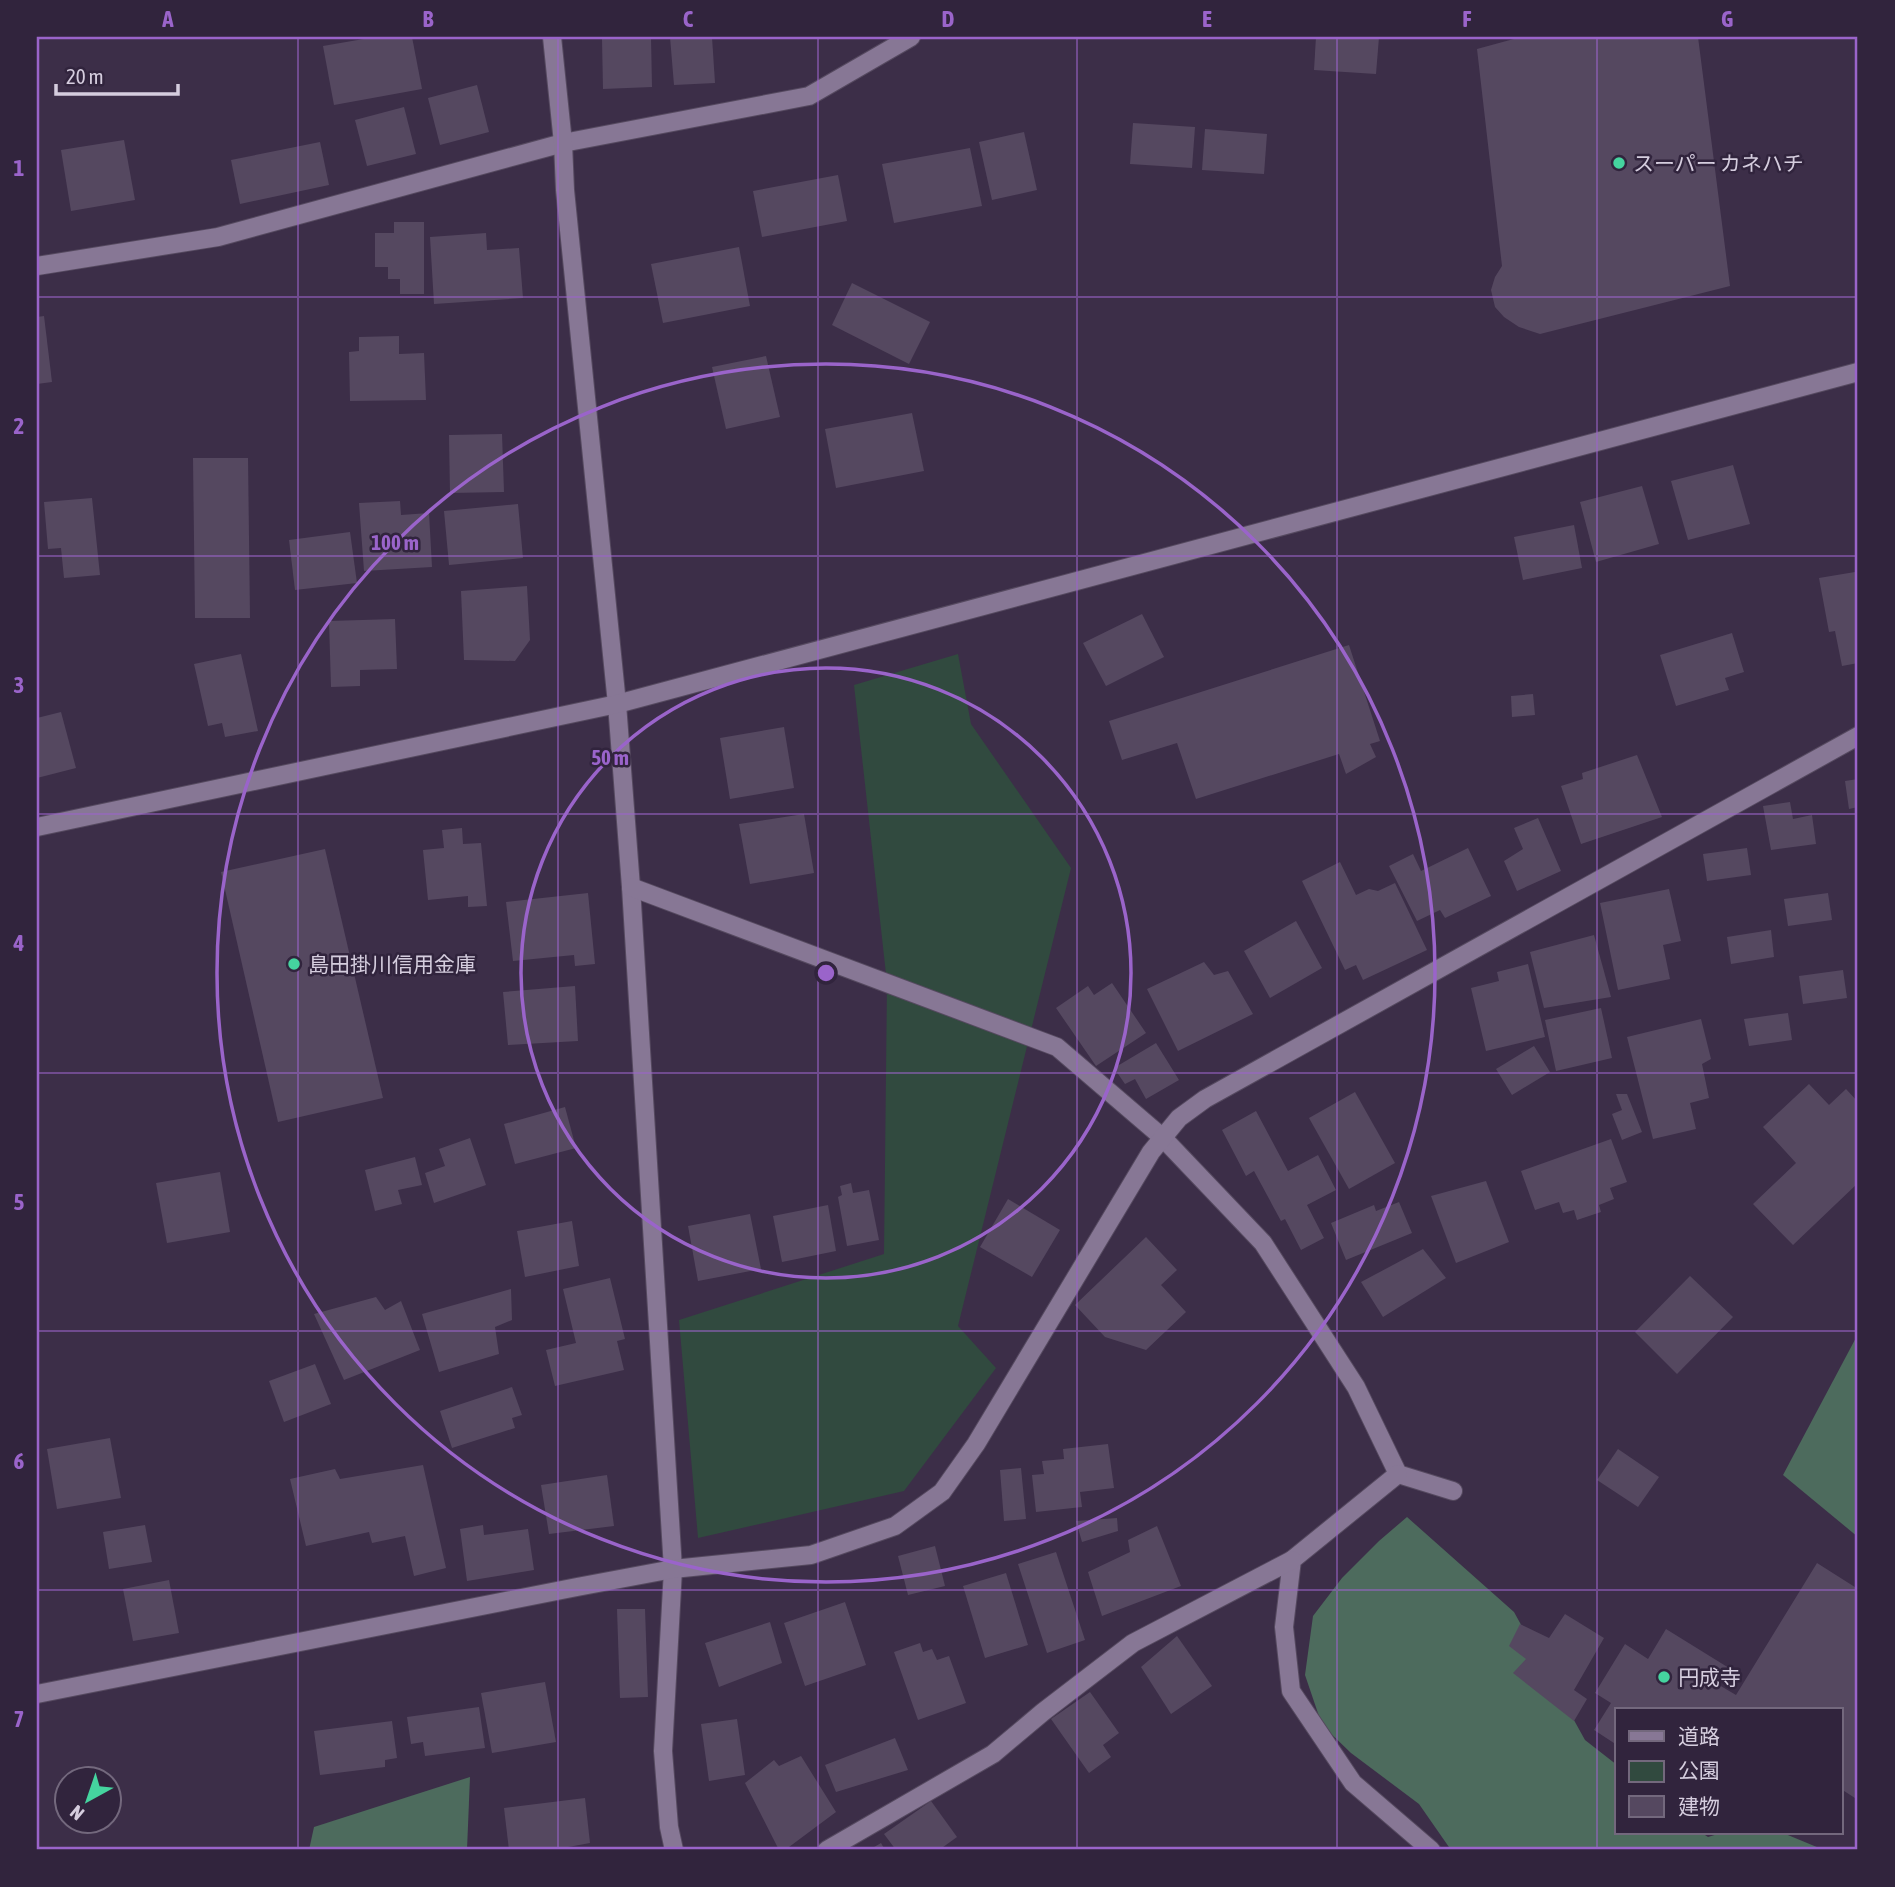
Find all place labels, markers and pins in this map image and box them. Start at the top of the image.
place label: スーパー カネハチ [1633,151,1804,175]
marker: スーパー カネハチ [1611,155,1627,171]
place label: 島田掛川信用金庫 [308,952,476,976]
marker: 島田掛川信用金庫 [286,956,302,972]
centre of rings [814,961,838,985]
place label: 円成寺 [1678,1665,1741,1689]
marker: 円成寺 [1656,1669,1672,1685]

